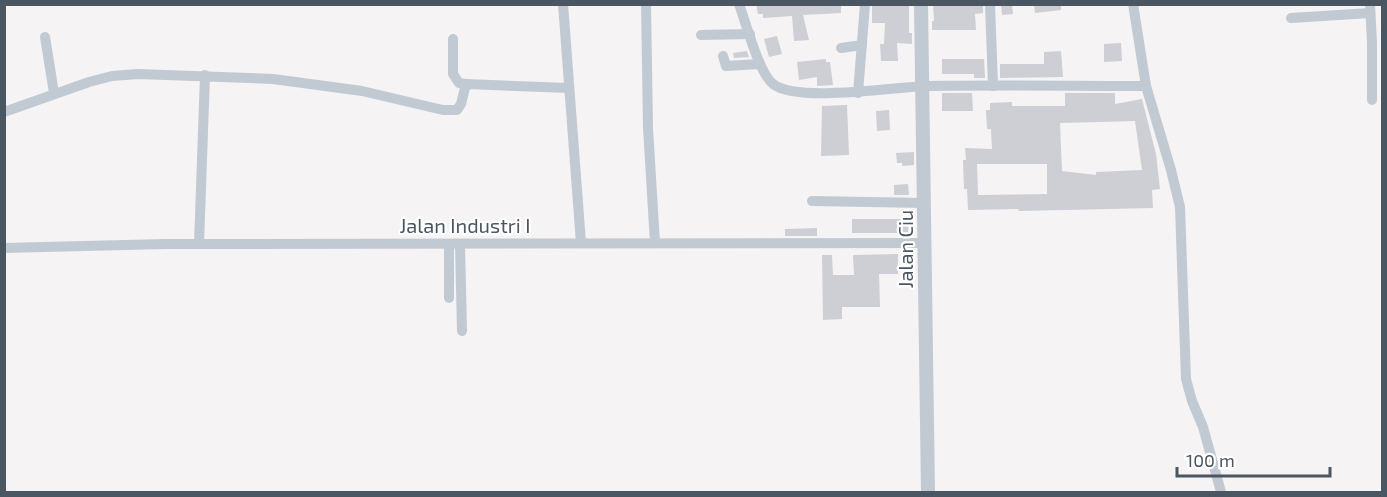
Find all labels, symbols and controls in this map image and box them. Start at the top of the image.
street label: Jalan Ciu [893,210,917,288]
street label: Jalan Industri I [400,213,530,237]
scale bar [1177,440,1330,478]
text: 100 m [1186,449,1235,471]

